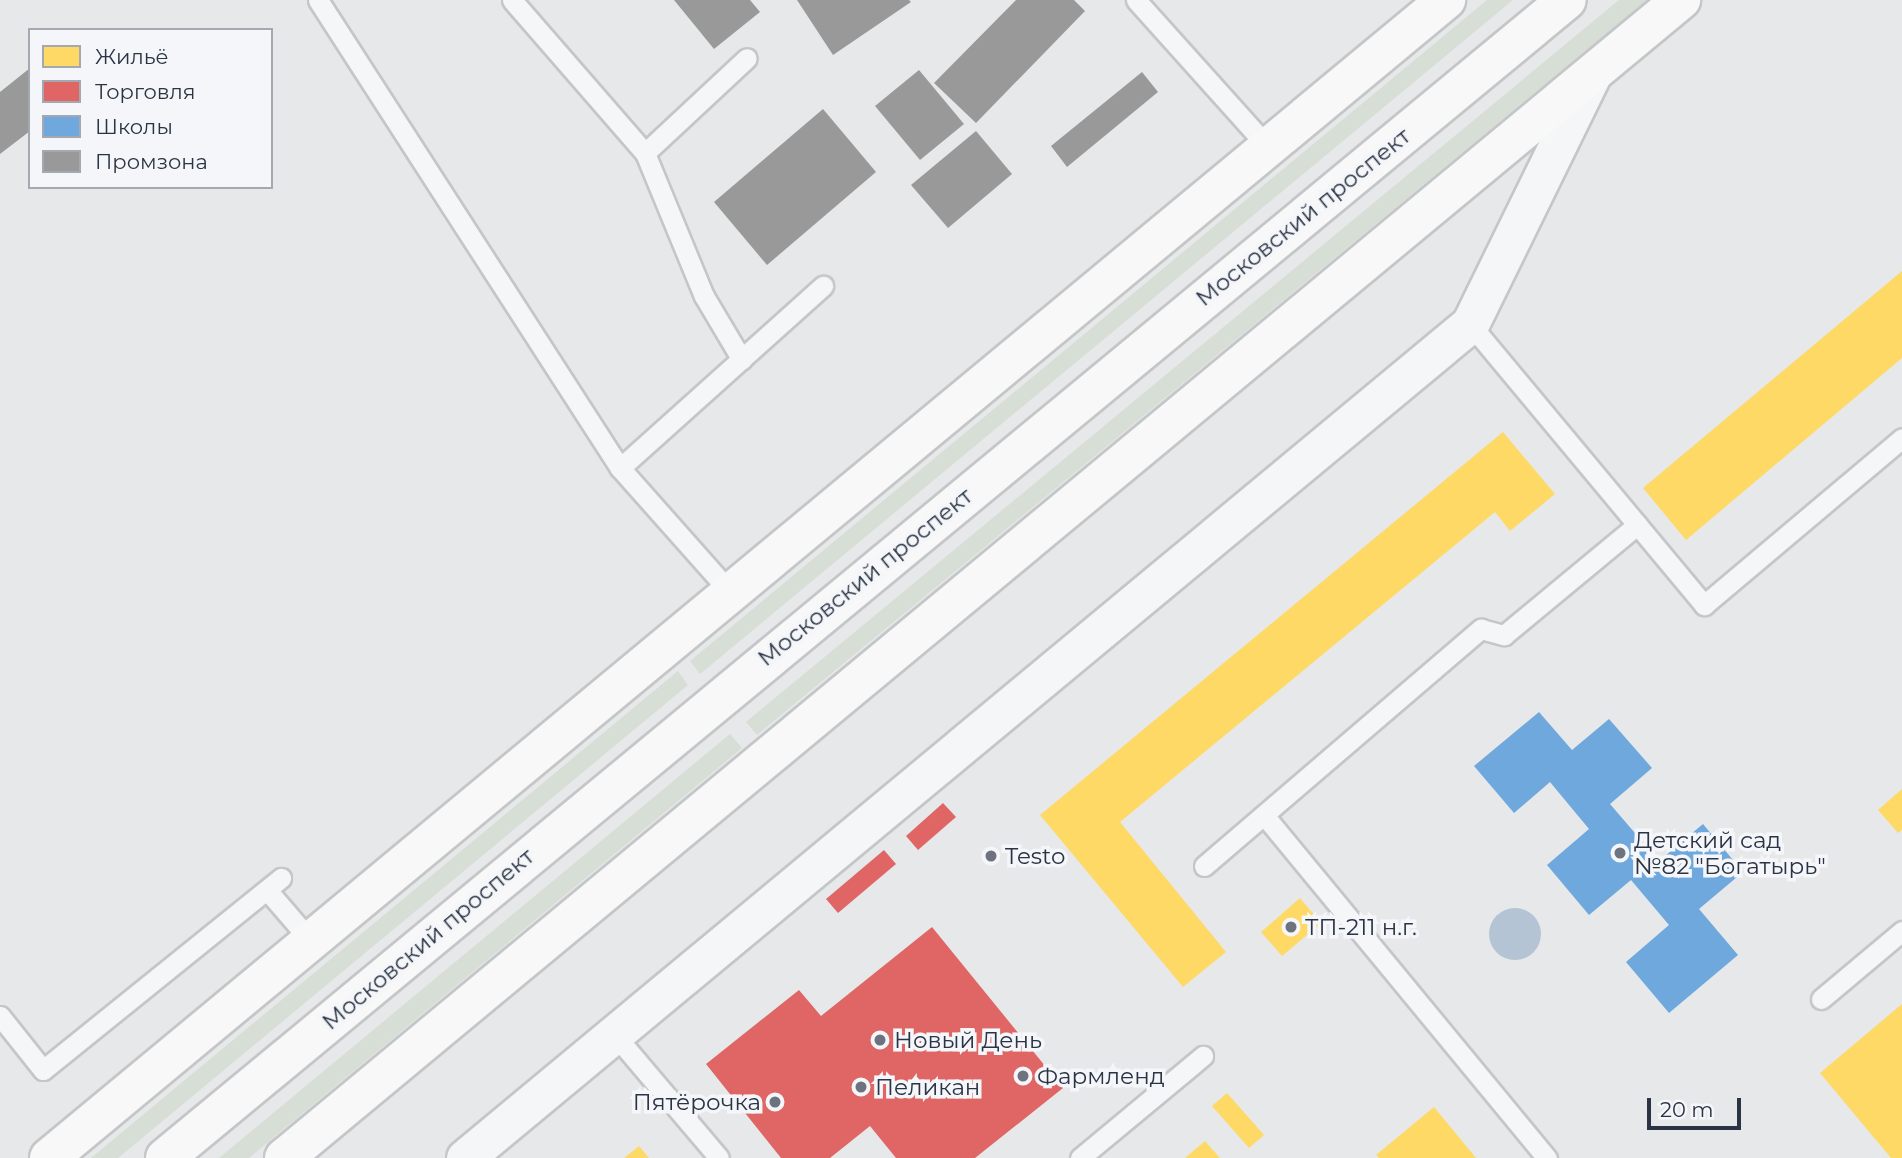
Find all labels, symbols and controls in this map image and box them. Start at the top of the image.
legend [28,28,273,189]
text: Жильё [95,44,169,69]
text: Торговля [95,79,196,104]
text: Школы [95,114,173,139]
street label: Московский проспект [1190,122,1416,312]
text: Промзона [95,149,208,174]
street label: Московский проспект [752,482,978,672]
place label: Детский сад №82 "Богатырь" [1634,826,1826,880]
street label: Московский проспект [317,842,539,1036]
place label: Testo [1005,842,1065,870]
marker: Детский сад №82 "Богатырь" [1612,845,1628,861]
marker: Testo [983,848,999,864]
place label: ТП-211 н.г. [1305,913,1417,941]
marker: ТП-211 н.г. [1283,919,1299,935]
place label: Новый День [894,1026,1042,1054]
marker: Новый День [872,1032,888,1048]
place label: Фармленд [1037,1062,1165,1090]
marker: Фармленд [1015,1068,1031,1084]
place label: Пеликан [875,1073,980,1101]
marker: Пеликан [853,1079,869,1095]
scale bar [1650,1084,1744,1128]
place label: Пятёрочка [633,1088,761,1116]
marker: Пятёрочка [767,1094,783,1110]
text: 20 m [1660,1097,1714,1122]

